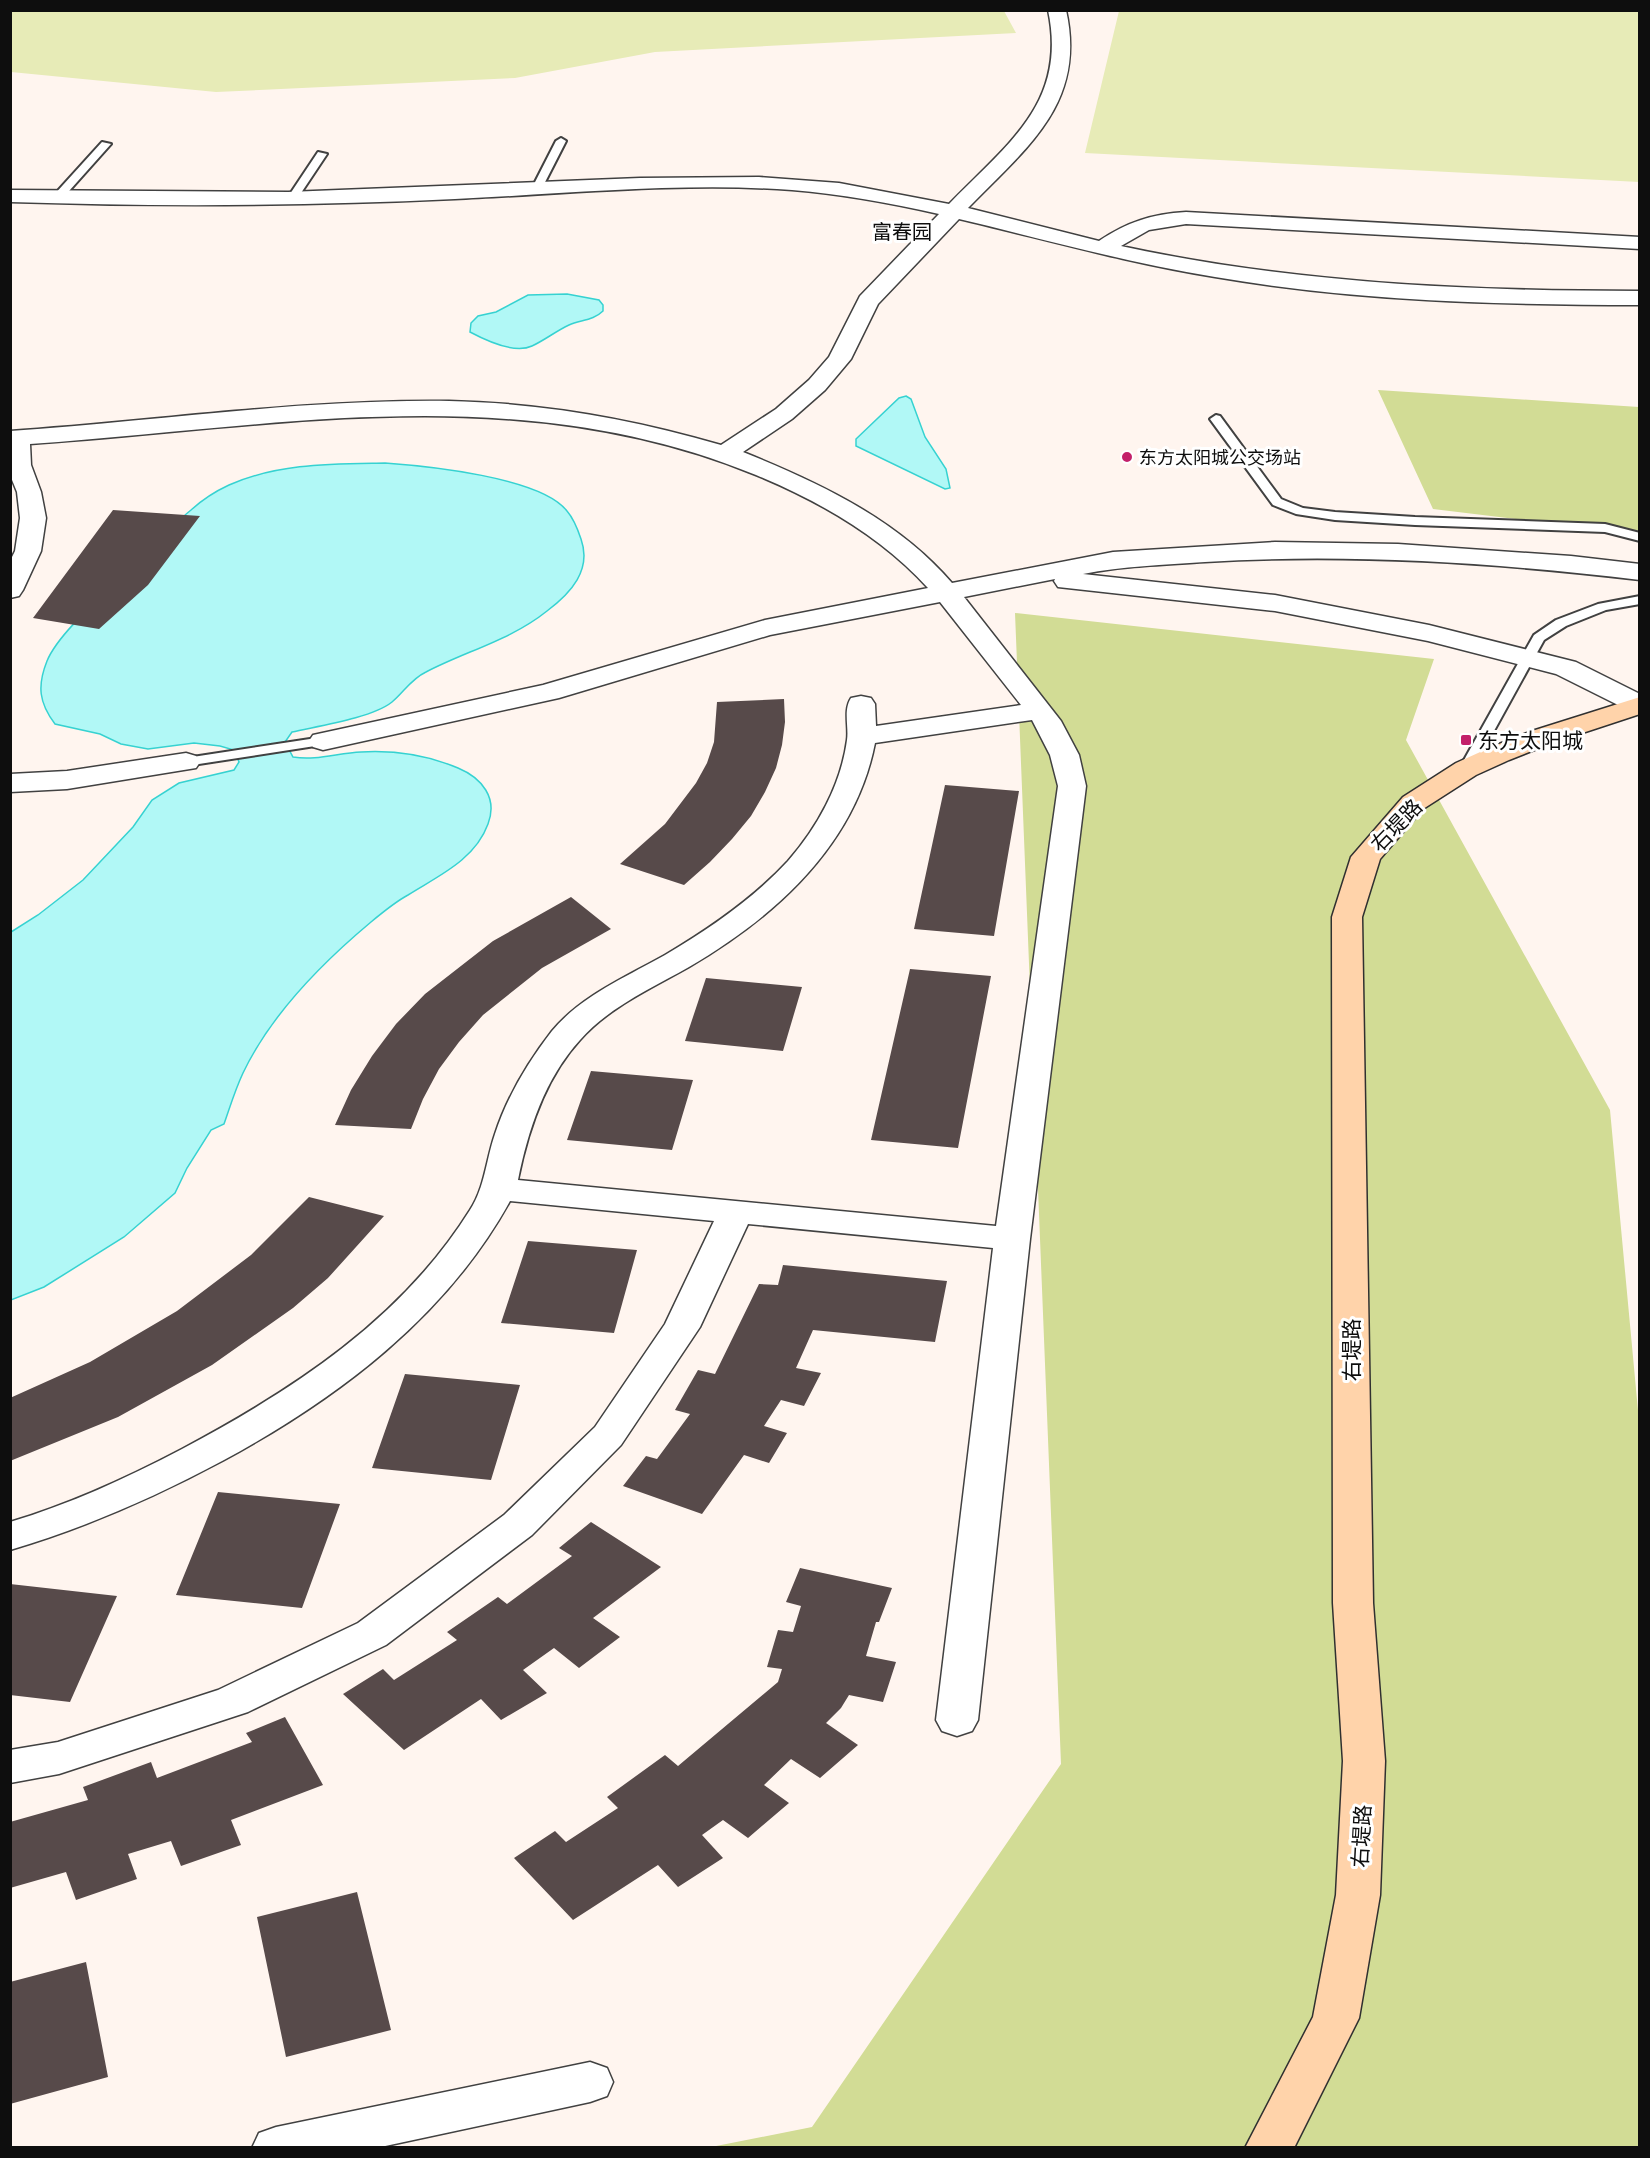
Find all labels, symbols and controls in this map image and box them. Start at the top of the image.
district label: 富春园 [872,218,932,245]
place label: 东方太阳城公交场站 [1139,445,1301,469]
marker: 东方太阳城公交场站 [1120,450,1134,464]
place label: 东方太阳城 [1478,726,1583,754]
marker: 东方太阳城 [1459,733,1473,747]
street label: 右堤路 [1364,793,1428,857]
street label: 右堤路 [1337,1319,1365,1382]
street label: 右堤路 [1345,1804,1377,1868]

